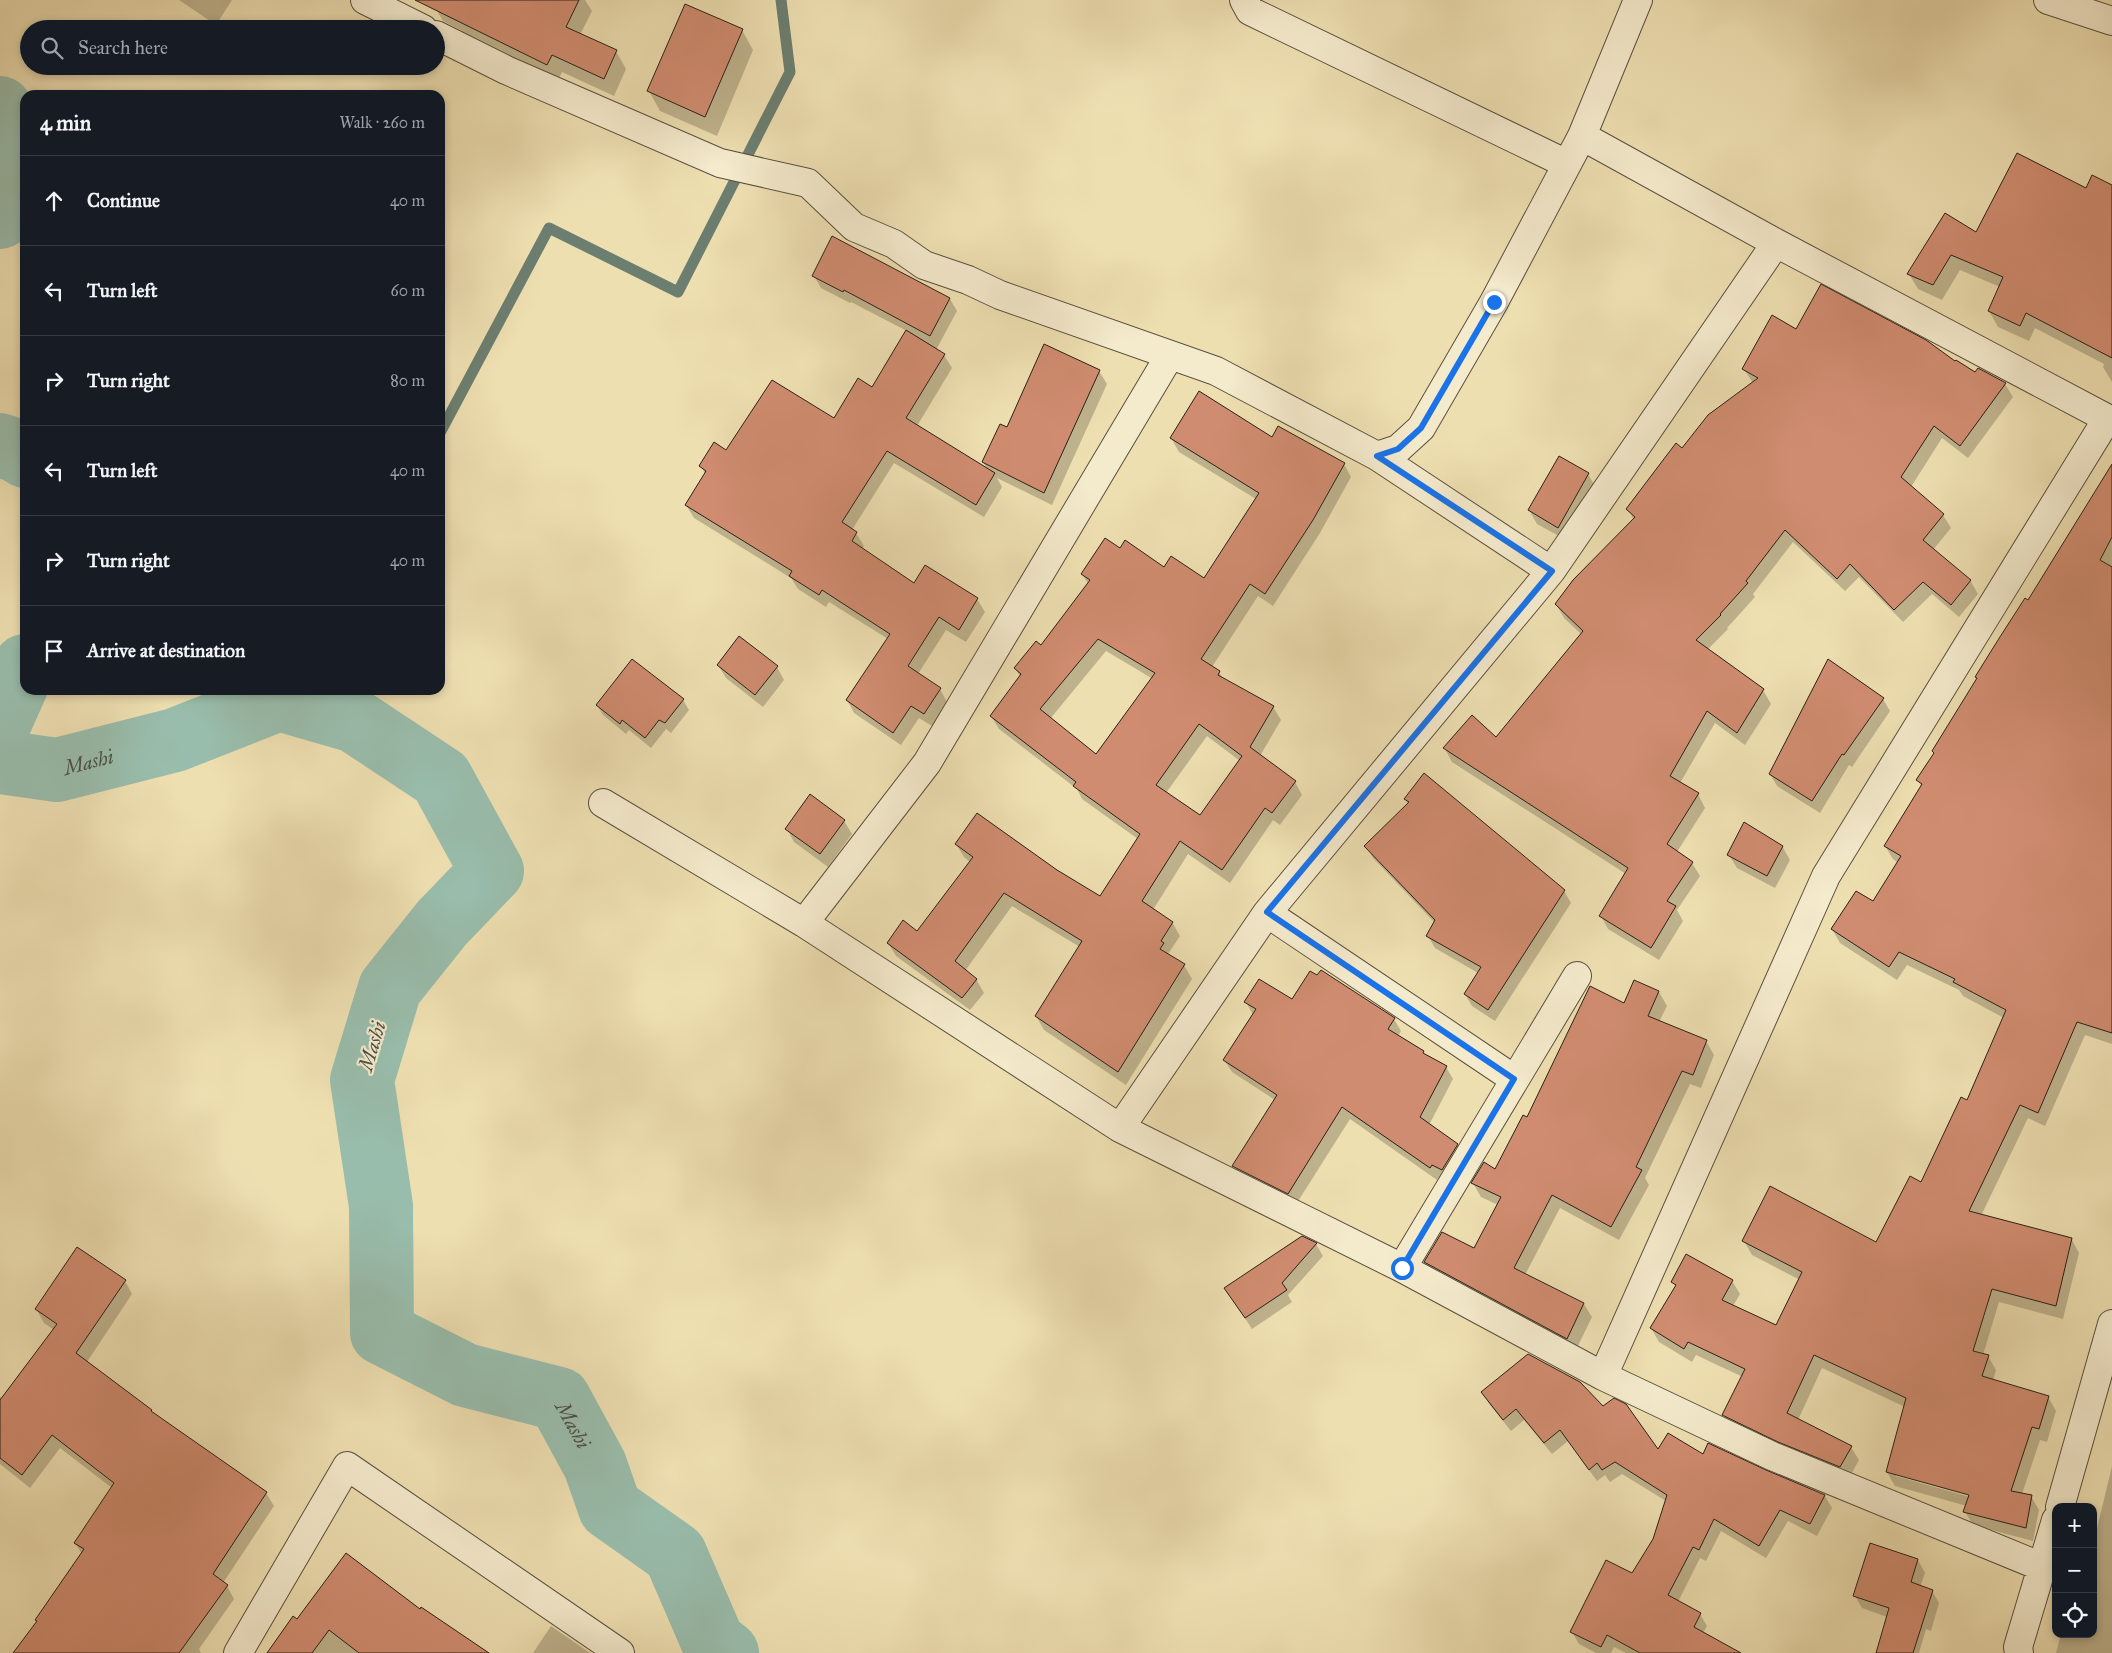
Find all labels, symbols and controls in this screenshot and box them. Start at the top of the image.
search box [20,20,445,75]
icon: search [38,34,66,62]
text: Search here [78,36,168,59]
text: 4 min [40,110,91,136]
text: Walk · 260 m [339,113,425,132]
icon: ahead [40,187,68,215]
text: Continue [87,189,160,212]
text: 40 m [390,191,425,210]
icon: left [40,277,68,305]
text: Turn left [87,279,157,302]
text: 60 m [391,281,425,300]
route end [1483,291,1506,314]
icon: right [40,367,68,395]
text: Turn right [87,369,170,392]
text: 80 m [390,371,425,390]
icon: left [40,457,68,485]
text: Turn left [87,459,157,482]
text: 40 m [390,461,425,480]
icon: right [40,547,68,575]
text: Turn right [87,549,170,572]
text: 40 m [390,551,425,570]
icon: arrive [40,637,68,665]
text: Arrive at destination [87,639,245,662]
water label: Mashi [59,744,116,780]
water label: Mashi [353,1018,391,1076]
route start [1391,1257,1414,1280]
water label: Mashi [550,1395,596,1453]
map controls [2052,1503,2097,1638]
button: + [2052,1503,2097,1548]
button: − [2052,1548,2097,1593]
button: locate [2052,1593,2097,1638]

